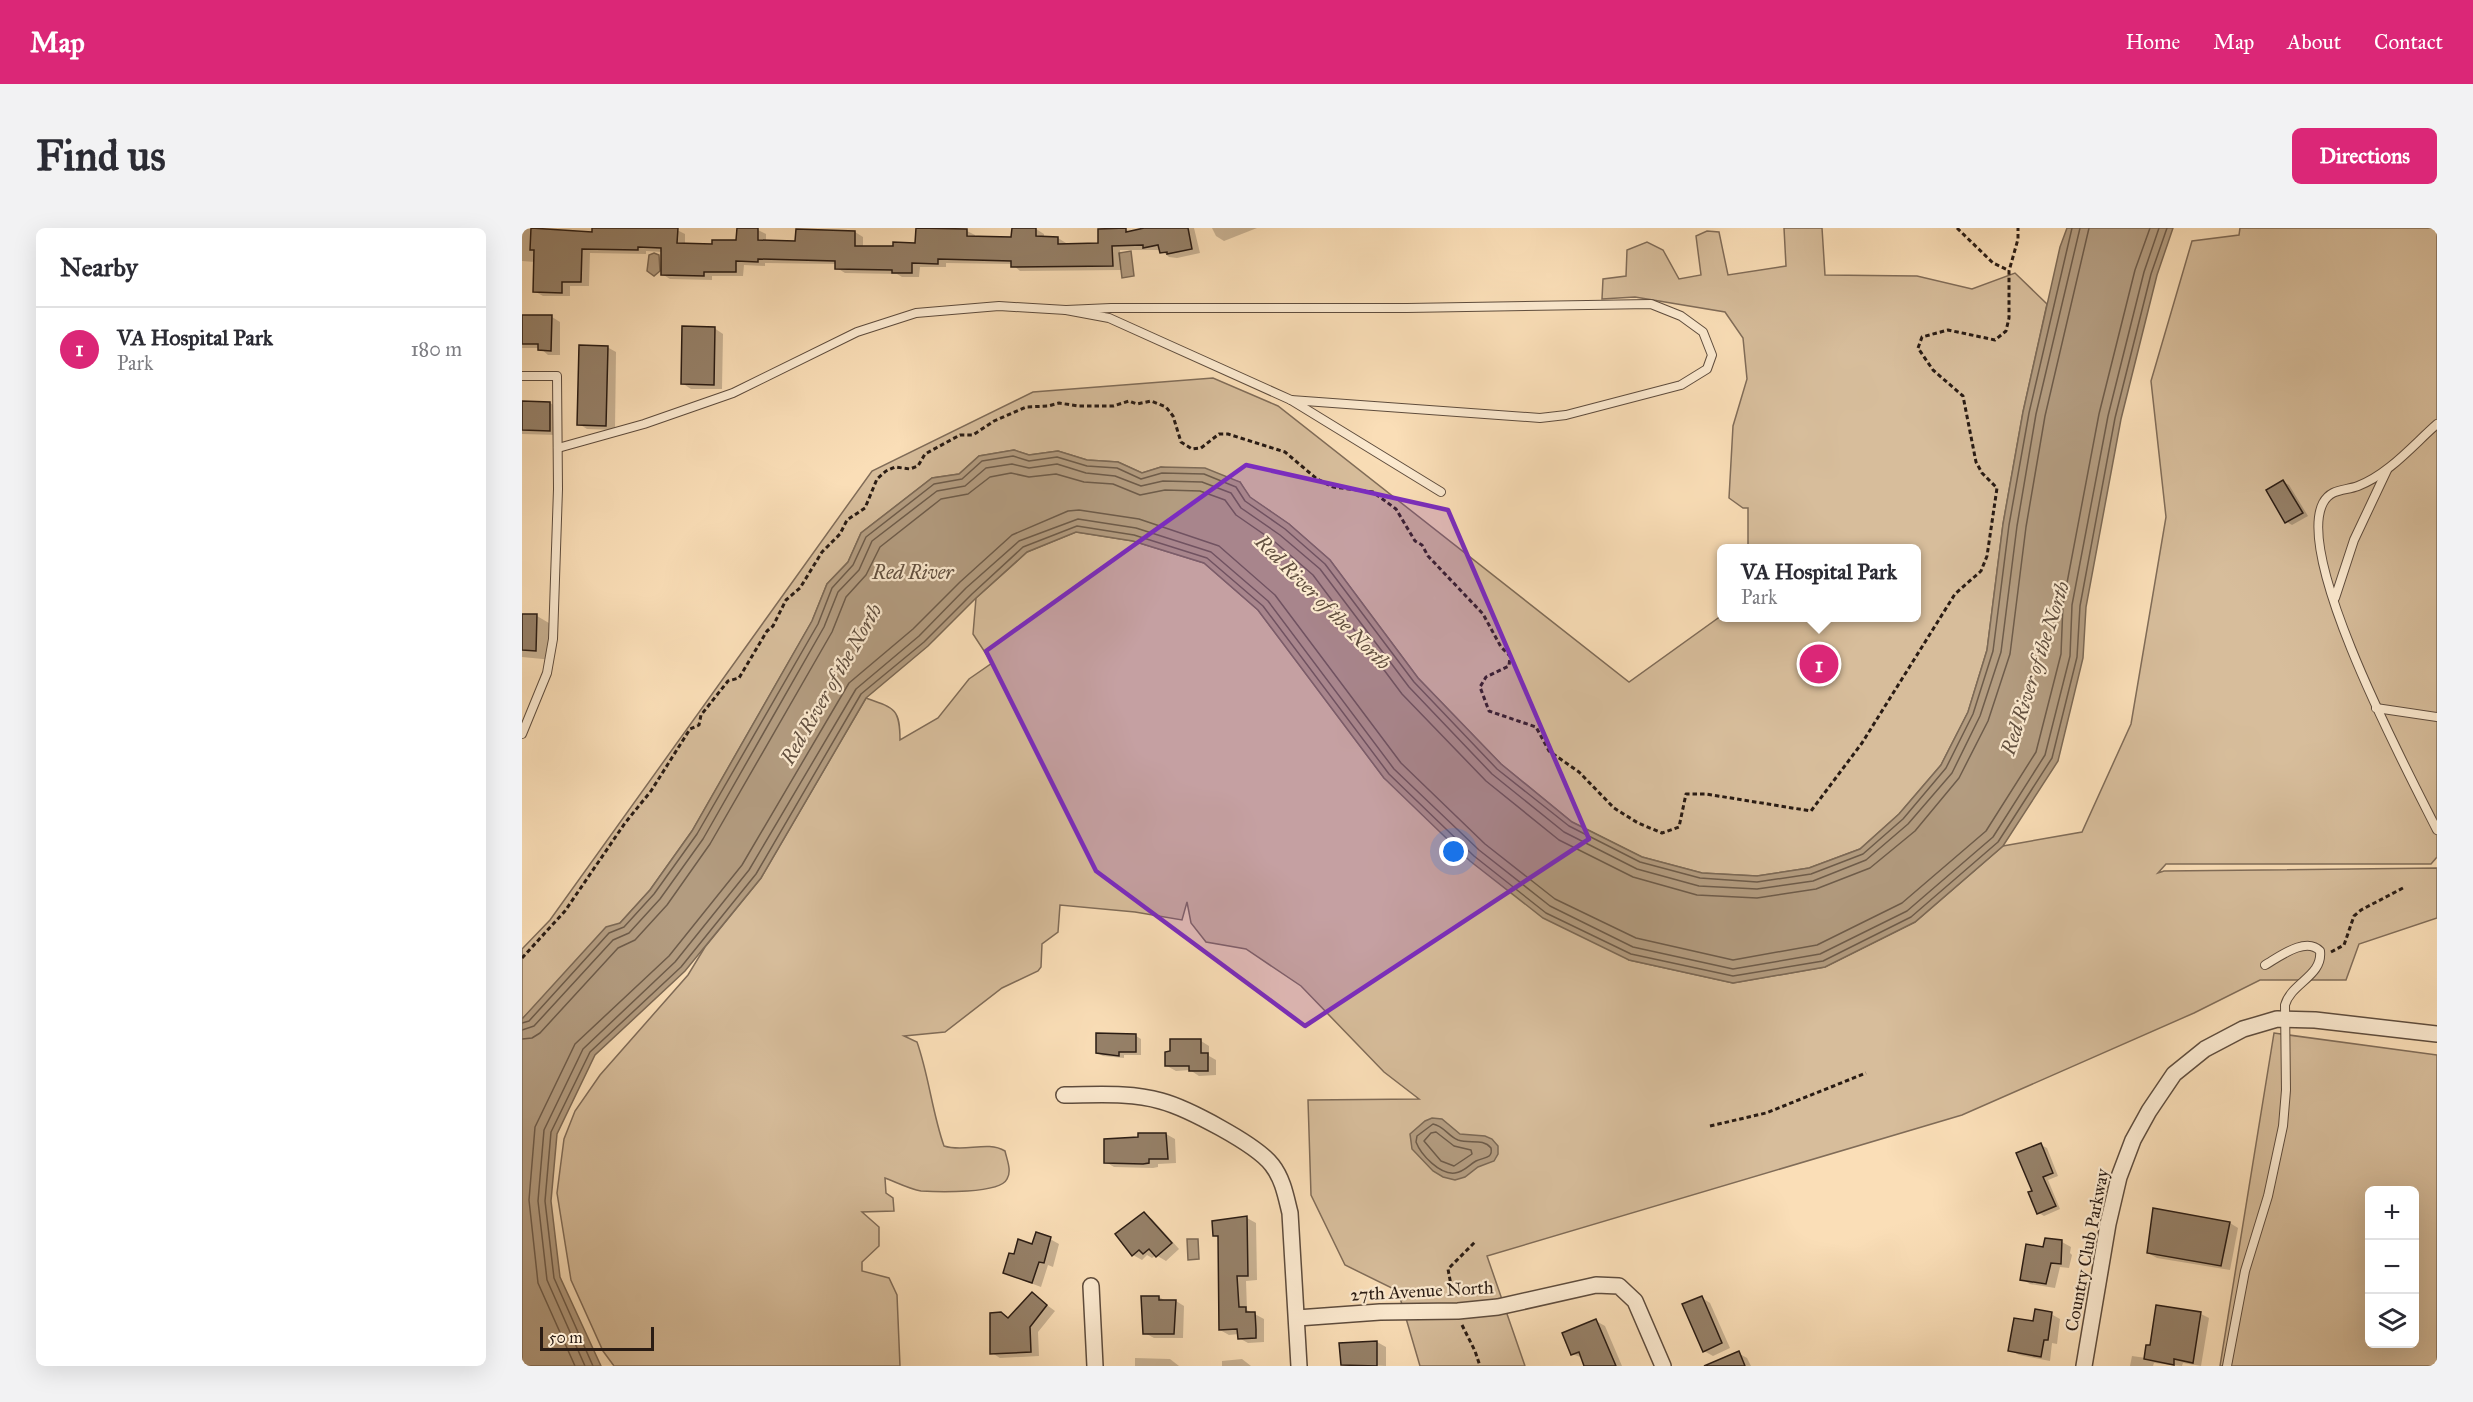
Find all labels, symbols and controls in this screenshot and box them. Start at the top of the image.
text: Map [30,25,85,60]
text: Home [2125,29,2180,55]
text: Map [2213,29,2254,55]
text: About [2287,29,2341,55]
text: Contact [2374,29,2443,55]
button: Directions [2292,128,2437,184]
text: Find us [36,130,166,182]
text: Nearby [60,251,138,283]
text: VA Hospital Park [117,324,273,351]
text: 1 [76,337,83,361]
text: 180 m [411,337,462,361]
text: Park [117,351,153,375]
water label: Red River of the North [1250,529,1396,675]
popup [1717,544,1921,622]
text: VA Hospital Park [1741,558,1897,585]
water label: Red River [871,560,955,584]
water label: Red River of the North [1995,578,2074,759]
text: Park [1741,585,1777,609]
water label: Red River of the North [775,599,887,769]
pin: 1 [1800,642,1838,686]
your location [1439,837,1468,866]
street label: Country Club Parkway [2060,1166,2114,1333]
map controls [2365,1186,2419,1348]
button: + [2365,1186,2419,1240]
button: − [2365,1240,2419,1294]
street label: 27th Avenue North [1350,1276,1494,1306]
button: layers [2365,1294,2419,1348]
scale bar [540,1324,654,1352]
text: 50 m [549,1328,583,1347]

